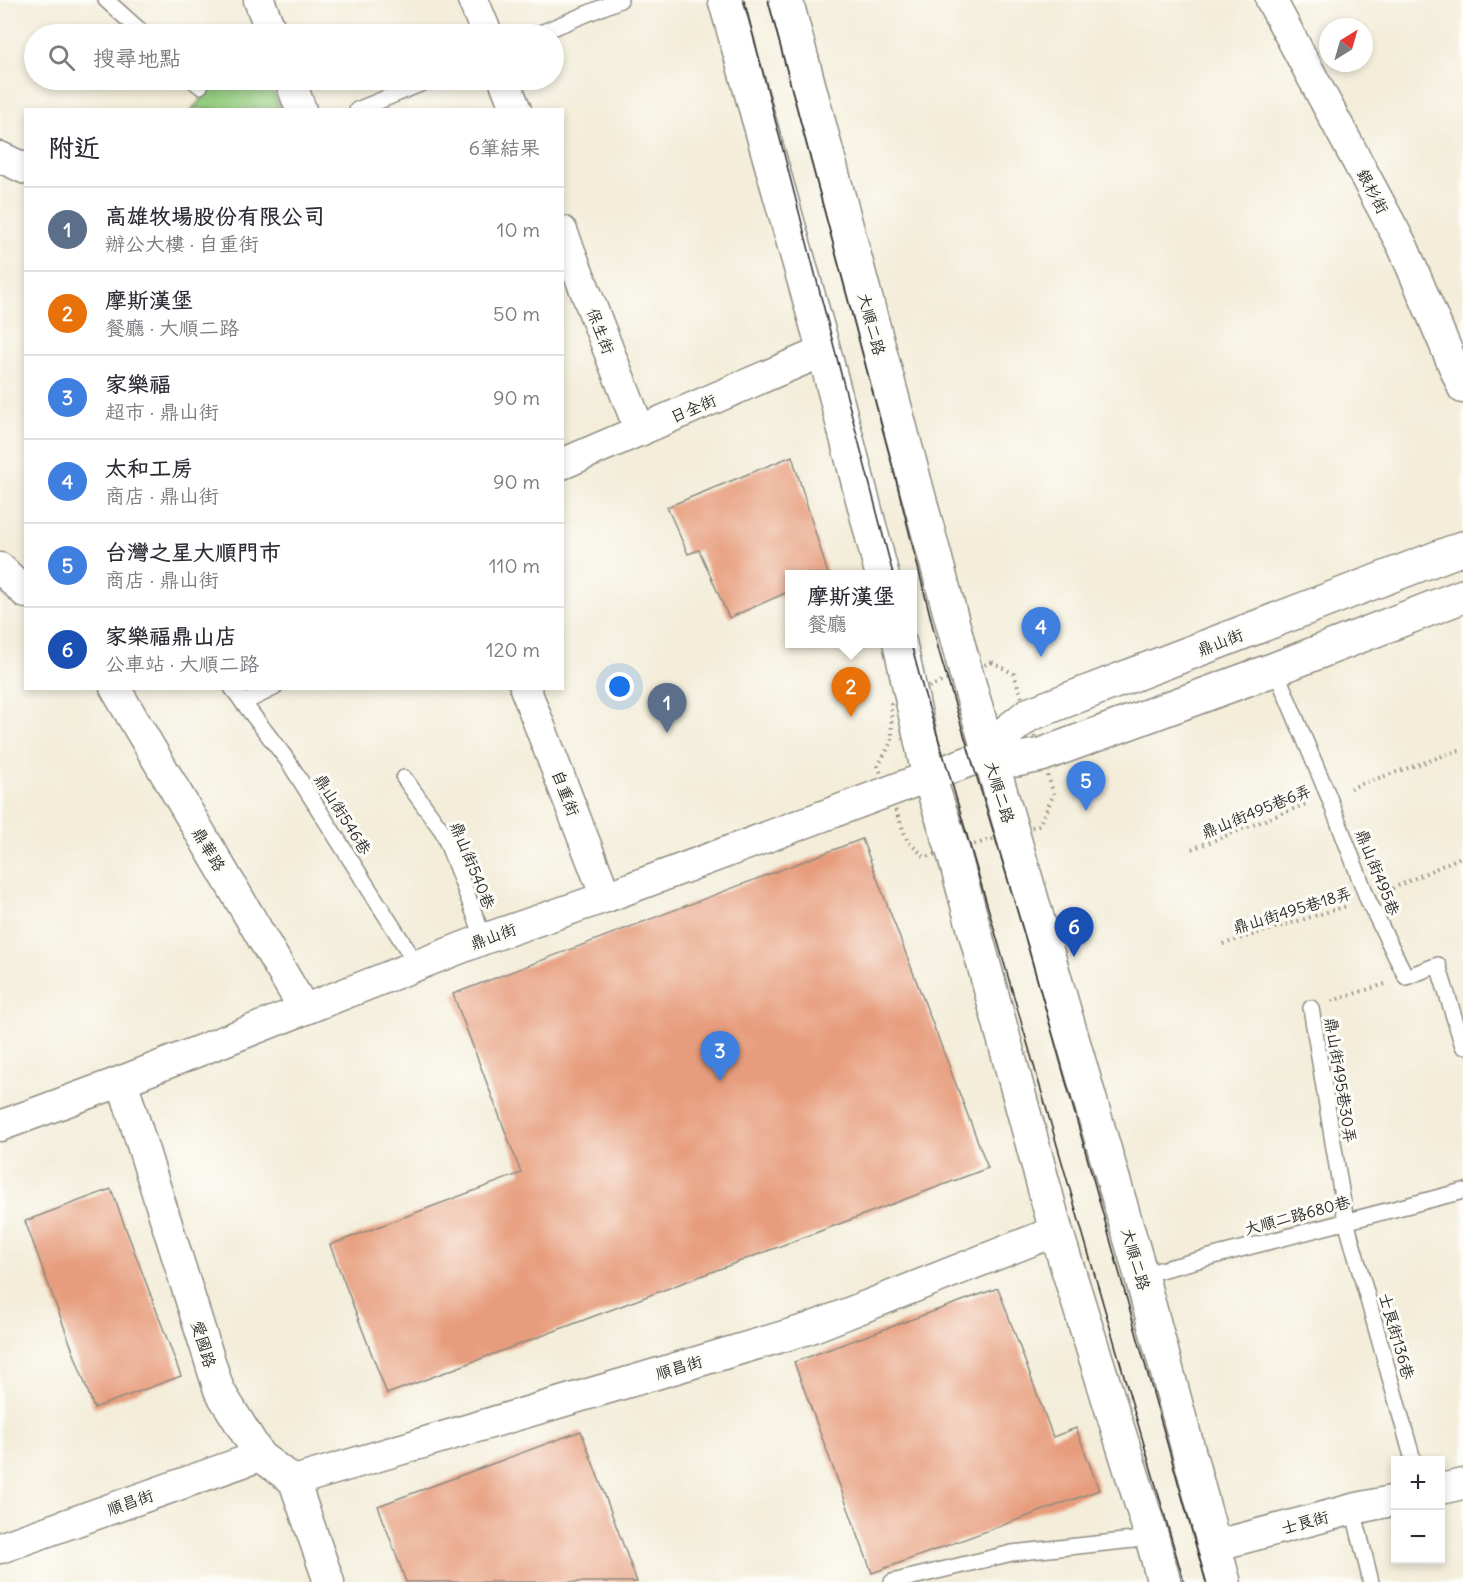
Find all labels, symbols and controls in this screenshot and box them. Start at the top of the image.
north arrow [1319,18,1373,72]
search box [24,24,564,90]
icon: search [45,41,78,74]
text: 搜尋地點 [93,44,181,72]
text: 附近 [48,131,100,164]
text: 6筆結果 [468,135,540,160]
street label: 銀杉街 [1353,165,1393,217]
text: 高雄牧場股份有限公司 [105,202,325,230]
text: 1 [64,217,71,242]
text: 10 m [497,217,540,242]
text: 辦公大樓 · 自重街 [105,231,259,256]
text: 摩斯漢堡 [105,286,193,314]
street label: 大順二路 [854,290,890,358]
text: 2 [62,301,73,326]
text: 50 m [493,301,540,326]
street label: 保生街 [583,305,619,357]
text: 餐廳 · 大順二路 [105,315,239,340]
text: 家樂福 [105,370,171,398]
text: 3 [62,385,73,410]
text: 90 m [493,385,540,410]
street label: 日全街 [667,389,719,427]
text: 超市 · 鼎山街 [105,399,219,424]
text: 太和工房 [105,454,193,482]
text: 4 [62,469,73,494]
text: 90 m [493,469,540,494]
text: 商店 · 鼎山街 [105,483,219,508]
text: 台灣之星大順門市 [105,538,281,566]
text: 5 [62,553,73,578]
text: 110 m [489,553,540,578]
text: 商店 · 鼎山街 [105,567,219,592]
popup [785,570,917,648]
text: 摩斯漢堡 [807,582,895,610]
pin: 4 [1022,608,1060,657]
text: 餐廳 [807,611,847,636]
text: 家樂福鼎山店 [105,622,237,650]
street label: 鼎山街 [1194,624,1246,660]
text: 6 [62,637,73,662]
text: 120 m [486,637,540,662]
text: 公車站 · 大順二路 [105,651,259,676]
pin: 2 [832,668,870,717]
your location [605,672,634,701]
pin: 1 [648,684,686,733]
street label: 大順二路 [981,758,1019,826]
pin: 5 [1066,762,1106,811]
street label: 自重街 [548,767,584,819]
street label: 鼎山街546巷 [310,770,376,858]
street label: 鼎山街495巷6弄 [1198,780,1314,842]
street label: 鼎山街540巷 [446,818,500,912]
street label: 鼎華路 [188,823,230,875]
street label: 鼎山街495巷 [1352,826,1404,918]
street label: 鼎山街495巷18弄 [1230,882,1354,938]
pin: 6 [1054,908,1094,957]
street label: 鼎山街 [467,918,519,954]
street label: 鼎山街495巷30弄 [1321,1016,1361,1144]
pin: 3 [700,1032,740,1081]
street label: 大順二路680巷 [1242,1191,1352,1239]
street label: 大順二路 [1118,1225,1154,1293]
street label: 士良街136巷 [1375,1291,1419,1381]
street label: 愛國路 [187,1318,221,1370]
street label: 順昌街 [653,1351,705,1383]
map controls [1391,1456,1445,1564]
button: + [1391,1456,1445,1510]
street label: 順昌街 [104,1485,156,1519]
street label: 士良街 [1279,1506,1331,1538]
button: − [1391,1510,1445,1564]

